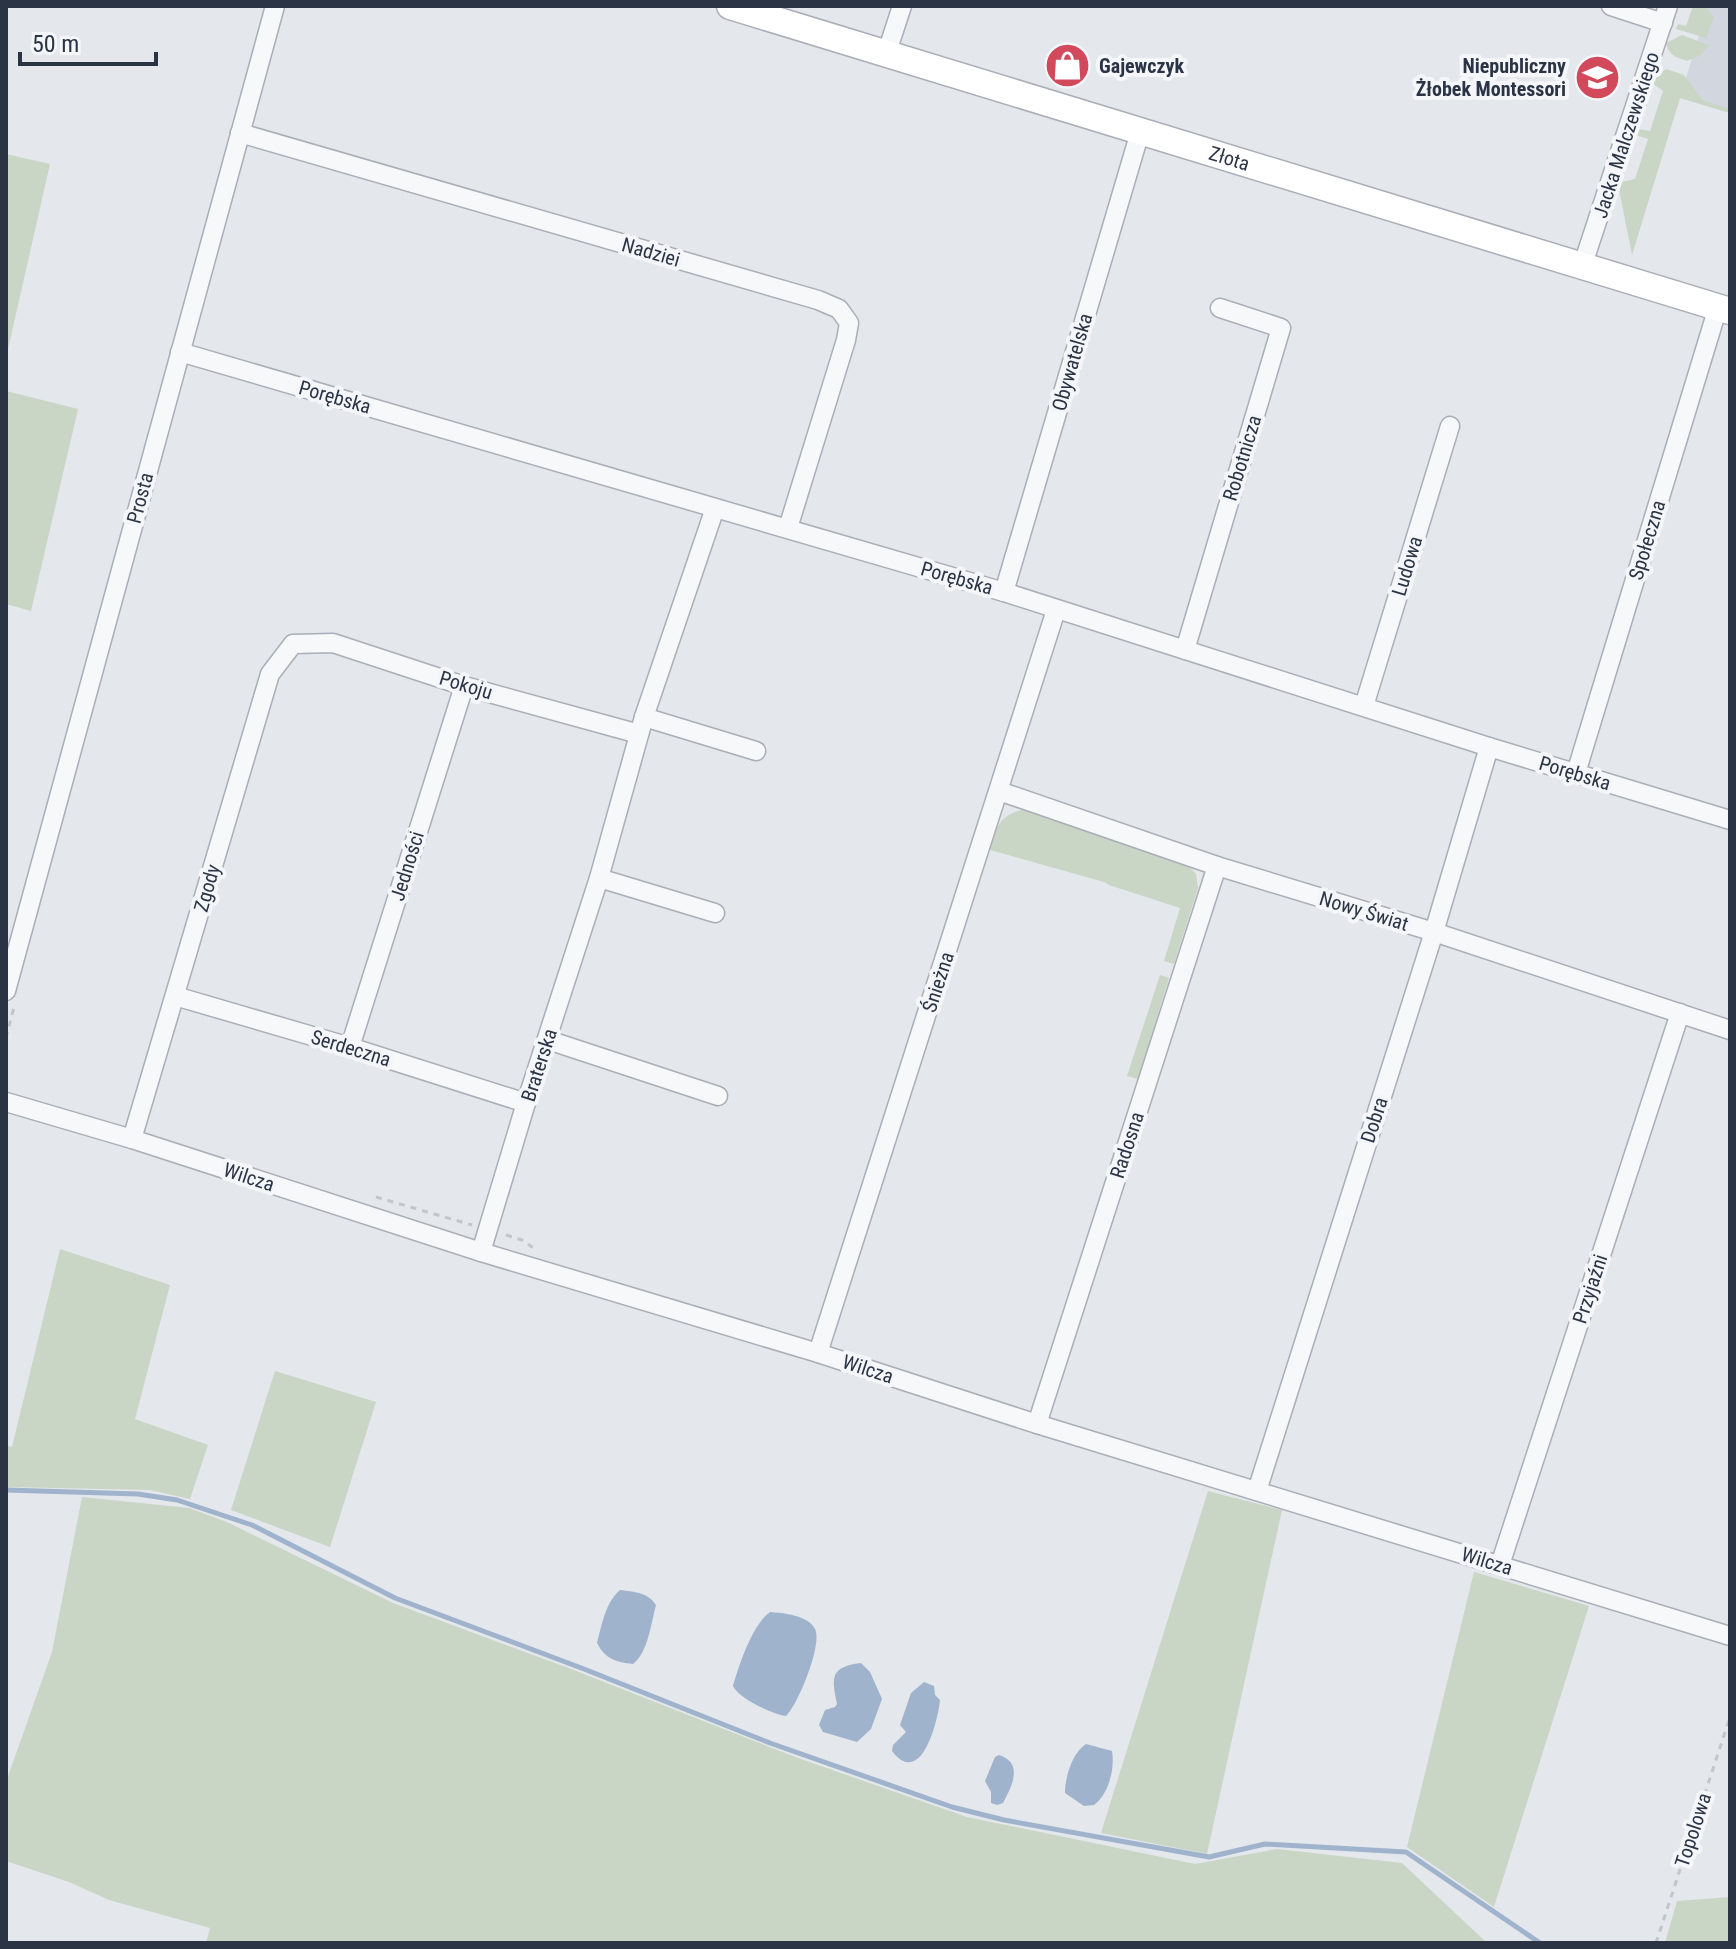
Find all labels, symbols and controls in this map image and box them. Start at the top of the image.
scale bar [20,16,156,66]
text: 50 m [32,30,79,58]
shop icon: Gajewczyk [1044,42,1092,90]
street label: Jacka Malczewskiego [1588,49,1664,221]
place label: Gajewczyk [1099,54,1184,78]
place label: Niepubliczny Żłobek Montessori [1416,54,1566,101]
school or university icon: Niepubliczny Żłobek Montessori [1573,54,1621,102]
street label: Złota [1206,141,1252,176]
street label: Nadziei [619,232,683,272]
street label: Obywatelska [1047,310,1097,414]
street label: Porębska [296,375,374,419]
street label: Robotnicza [1218,412,1266,504]
street label: Prosta [122,470,158,526]
street label: Społeczna [1624,497,1670,583]
street label: Ludowa [1387,533,1427,599]
street label: Porębska [918,556,996,600]
street label: Pokoju [437,666,495,704]
street label: Porębska [1536,751,1614,795]
street label: Jedności [385,828,429,904]
street label: Zgody [189,861,225,915]
street label: Nowy Świat [1317,886,1411,936]
street label: Śnieżna [917,949,959,1015]
street label: Serdeczna [308,1025,394,1071]
street label: Braterska [516,1025,562,1105]
street label: Dobra [1355,1094,1393,1146]
street label: Radosna [1105,1109,1149,1181]
street label: Wilcza [221,1158,277,1196]
street label: Przyjaźni [1568,1251,1612,1327]
street label: Wilcza [840,1350,896,1388]
street label: Wilcza [1459,1542,1515,1580]
street label: Topolowa [1670,1790,1716,1870]

